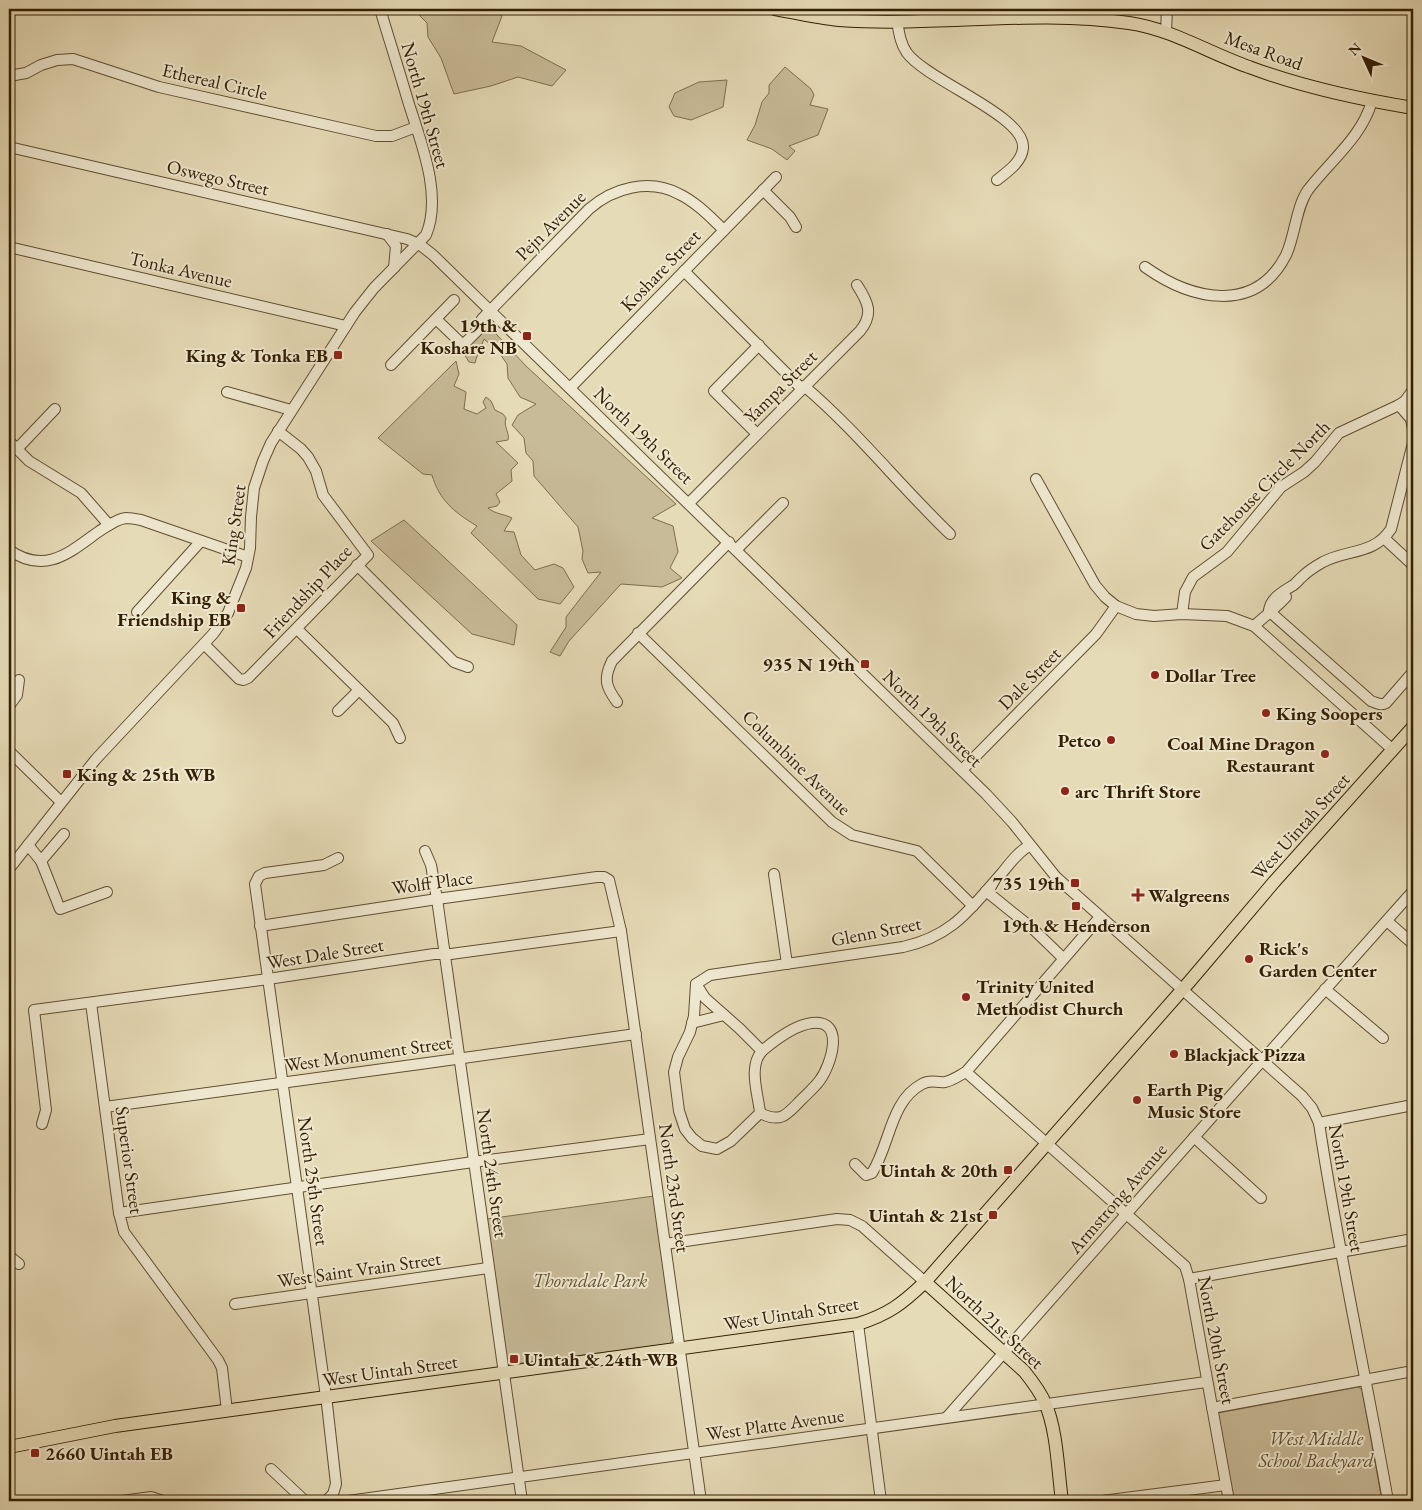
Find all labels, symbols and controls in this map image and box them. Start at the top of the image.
street label: Mesa Road [1221,25,1307,76]
north arrow [1340,32,1390,82]
text: N [1344,38,1366,59]
street label: North 19th Street [396,39,455,171]
street label: Ethereal Circle [160,57,270,106]
street label: Oswego Street [164,154,271,201]
street label: Pejn Avenue [510,185,591,266]
street label: Koshare Street [615,224,706,317]
street label: Tonka Avenue [127,245,235,293]
place label: 19th & Koshare NB [420,313,518,360]
marker: 19th & Koshare NB [521,330,533,342]
place label: King & Tonka EB [186,343,328,368]
street label: Yampa Street [738,344,822,428]
marker: King & Tonka EB [332,349,344,361]
street label: North 19th Street [588,381,699,489]
street label: Gatehouse Circle North [1193,414,1336,556]
street label: King Street [215,483,252,567]
street label: Friendship Place [258,539,357,644]
place label: King & Friendship EB [117,585,232,632]
marker: King & Friendship EB [235,602,247,614]
street label: Dale Street [992,641,1066,715]
place label: 935 N 19th [763,652,855,677]
marker: 935 N 19th [859,658,871,670]
place label: Dollar Tree [1165,663,1256,688]
street label: North 19th Street [877,664,988,772]
marker: Dollar Tree [1149,669,1161,681]
place label: King Soopers [1276,701,1383,726]
street label: Columbine Avenue [737,704,856,821]
marker: King Soopers [1260,707,1272,719]
place label: Petco [1058,728,1101,753]
place label: Coal Mine Dragon Restaurant [1167,731,1315,778]
marker: Petco [1105,734,1117,746]
marker: Coal Mine Dragon Restaurant [1319,748,1331,760]
place label: King & 25th WB [77,762,215,787]
street label: West Uintah Street [1245,767,1355,885]
marker: King & 25th WB [61,768,73,780]
place label: arc Thrift Store [1075,779,1201,804]
marker: arc Thrift Store [1059,785,1071,797]
street label: Wolff Place [390,864,474,901]
place label: 735 19th [992,871,1065,896]
marker: 735 19th [1069,877,1081,889]
place label: Walgreens [1148,883,1230,908]
marker: Walgreens [1132,889,1144,901]
marker: 19th & Henderson [1070,900,1082,912]
street label: Glenn Street [829,910,923,952]
place label: 19th & Henderson [1001,913,1151,938]
street label: West Dale Street [265,932,385,975]
place label: Rick's Garden Center [1259,936,1377,983]
marker: Rick's Garden Center [1243,953,1255,965]
place label: Trinity United Methodist Church [976,974,1124,1021]
marker: Trinity United Methodist Church [960,991,972,1003]
street label: West Monument Street [283,1029,453,1078]
place label: Blackjack Pizza [1184,1042,1306,1067]
marker: Blackjack Pizza [1168,1048,1180,1060]
place label: Earth Pig Music Store [1147,1077,1241,1124]
marker: Earth Pig Music Store [1131,1094,1143,1106]
street label: Superior Street [110,1105,149,1216]
street label: North 24th Street [471,1107,514,1239]
street label: North 25th Street [292,1115,335,1247]
street label: North 23rd Street [653,1122,696,1254]
street label: North 19th Street [1323,1122,1370,1254]
street label: Armstrong Avenue [1062,1138,1172,1260]
place label: Uintah & 20th [880,1158,998,1183]
marker: Uintah & 20th [1002,1164,1014,1176]
place label: Uintah & 21st [869,1203,983,1228]
marker: Uintah & 21st [987,1209,999,1221]
street label: West Saint Vrain Street [276,1246,442,1293]
park label: Thorndale Park [533,1268,648,1293]
street label: North 21st Street [940,1270,1049,1375]
street label: North 20th Street [1192,1274,1241,1406]
street label: West Uintah Street [722,1290,860,1337]
place label: Uintah & 24th WB [524,1347,678,1372]
street label: West Uintah Street [321,1349,459,1392]
marker: Uintah & 24th WB [508,1353,520,1365]
street label: West Platte Avenue [704,1402,846,1447]
park label: West Middle School Backyard [1257,1426,1374,1473]
place label: 2660 Uintah EB [45,1441,173,1466]
marker: 2660 Uintah EB [29,1447,41,1459]

